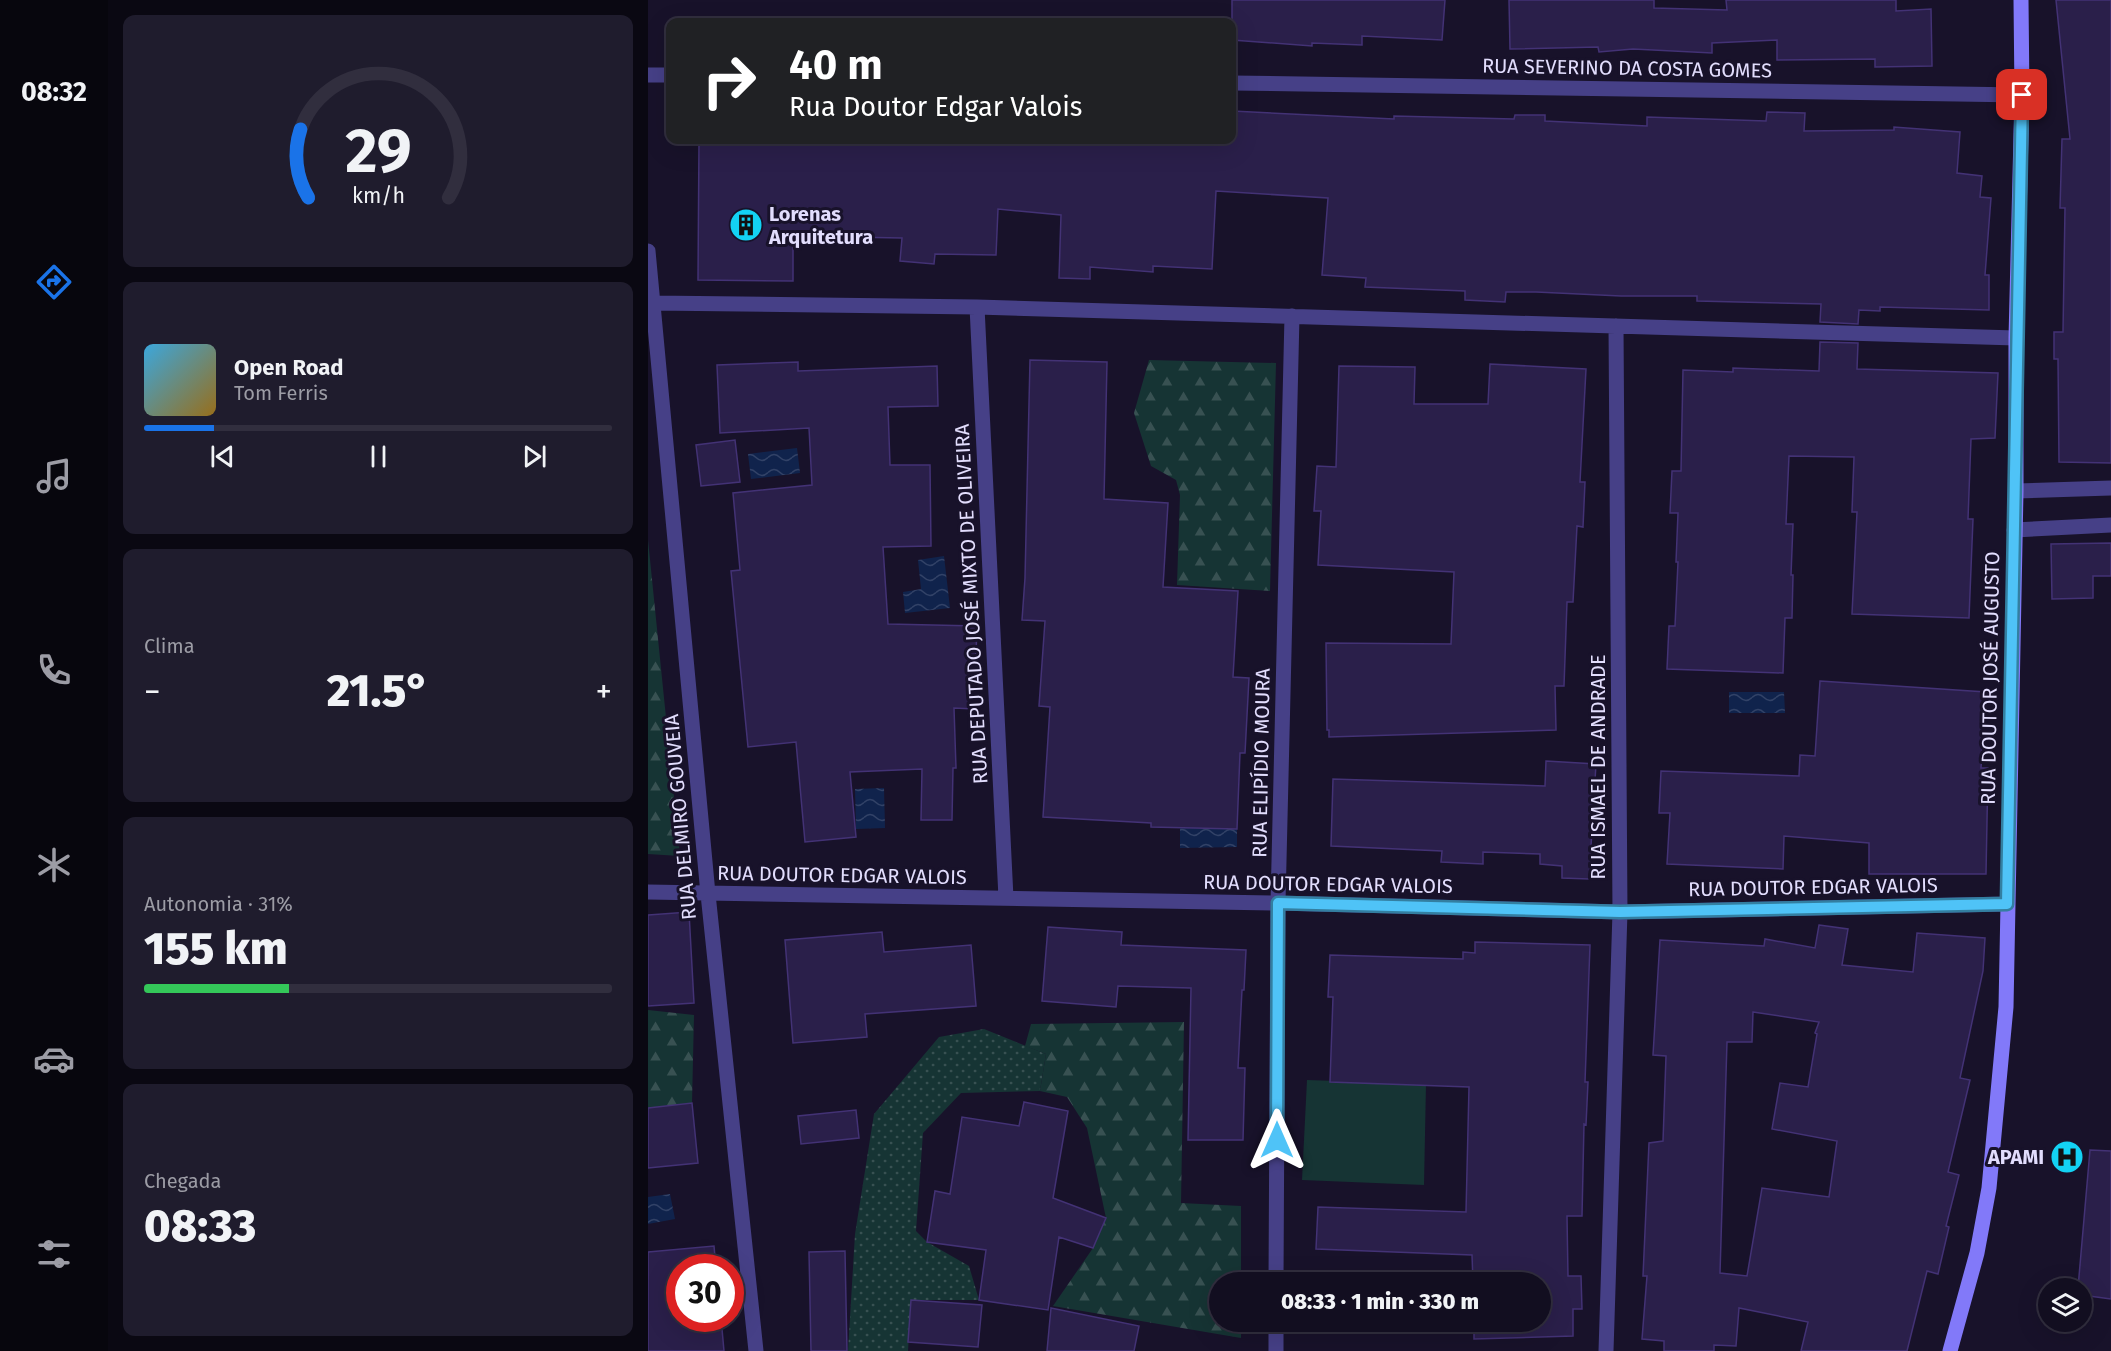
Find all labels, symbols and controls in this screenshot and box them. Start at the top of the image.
text: 40 m [789,40,883,90]
icon: right [690,42,768,120]
street label: RUA SEVERINO DA COSTA GOMES [1482,53,1772,83]
pin [1996,69,2047,120]
text: 08:32 [21,76,87,108]
icon: arrive [2005,78,2038,111]
text: Rua Doutor Edgar Valois [789,91,1082,123]
text: 29 [345,114,411,189]
text: km/h [351,183,405,209]
place label: Lorenas Arquitetura [768,202,873,249]
building icon: Lorenas Arquitetura [728,207,764,243]
icon: directions [33,261,75,303]
text: Open Road [234,354,344,381]
text: Tom Ferris [234,381,328,405]
street label: RUA DEPUTADO JOSÉ MIXTO DE OLIVEIRA [950,423,992,785]
icon: previous [206,440,239,473]
icon: pause [362,440,395,473]
icon: next [518,440,551,473]
icon: music [33,455,75,497]
street label: RUA DOUTOR JOSÉ AUGUSTO [1976,551,2004,805]
text: Clima [144,634,195,658]
icon: phone [33,649,75,691]
street label: RUA ISMAEL DE ANDRADE [1586,654,1610,880]
text: 21.5° [327,664,429,718]
street label: RUA ELIPÍDIO MOURA [1247,667,1275,858]
text: − [144,672,161,712]
text: + [596,672,612,712]
street label: RUA DELMIRO GOUVEIA [659,713,701,921]
icon: climate [33,844,75,886]
street label: RUA DOUTOR EDGAR VALOIS [717,861,967,889]
street label: RUA DOUTOR EDGAR VALOIS [1203,870,1453,898]
street label: RUA DOUTOR EDGAR VALOIS [1688,873,1938,901]
text: Autonomia · 31% [144,892,293,916]
text: 155 km [144,922,288,976]
icon: car [33,1038,75,1080]
position arrow [1245,1108,1309,1172]
hospital icon: APAMI [2049,1139,2085,1175]
place label: APAMI [1987,1145,2044,1169]
text: Chegada [144,1169,221,1193]
text: 08:33 [144,1199,256,1253]
icon: filters [33,1233,75,1275]
speed limit sign: 30 [666,1254,744,1332]
map controls [2038,1278,2092,1332]
button: layers [2038,1278,2092,1332]
text: 08:33 · 1 min · 330 m [1281,1288,1479,1315]

